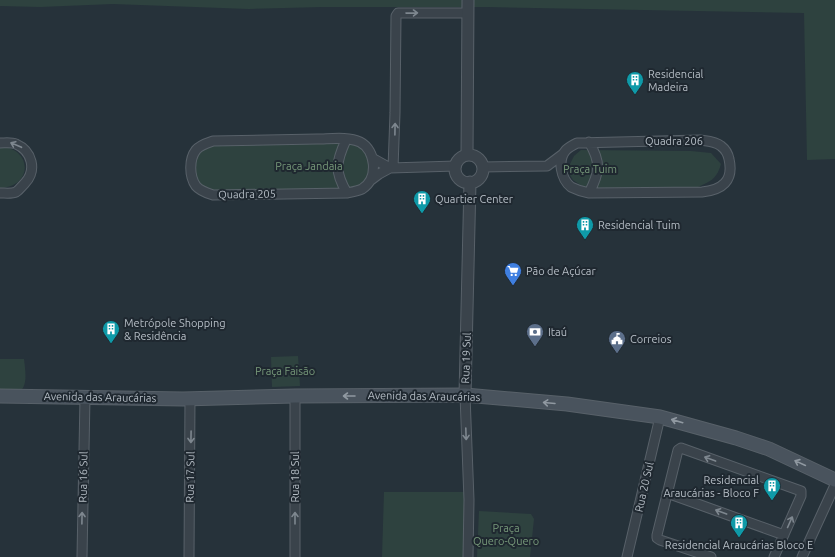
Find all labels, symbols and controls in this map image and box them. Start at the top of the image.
one-way arrow [405,9,418,17]
place label: Residencial Madeira [648,68,704,93]
building icon: Residencial Madeira [625,70,645,95]
one-way arrow [391,123,399,136]
street label: Quadra 206 [645,135,703,147]
one-way arrow [10,141,22,149]
park label: Praça Jandaia [275,160,343,172]
park label: Praça Tuim [563,163,617,175]
street label: Quadra 205 [218,187,276,201]
building icon: Quartier Center [412,189,432,214]
place label: Quartier Center [435,193,514,205]
building icon: Residencial Tuim [575,215,595,240]
place label: Residencial Tuim [598,219,680,231]
supermarket icon: Pão de Açúcar [503,261,523,286]
place label: Pão de Açúcar [526,265,596,277]
place label: Metrópole Shopping & Residência [124,317,226,342]
building icon: Metrópole Shopping & Residência [101,319,121,344]
bank icon: Itaú [525,322,545,347]
place label: Itaú [548,326,567,338]
public building icon: Correios [607,329,627,354]
street label: Rua 19 Sul [459,332,473,384]
place label: Correios [630,333,672,345]
park label: Praça Faisão [255,365,315,377]
street label: Avenida das Araucárias [368,389,481,403]
street label: Avenida das Araucárias [44,390,157,404]
one-way arrow [343,392,356,400]
one-way arrow [543,399,556,406]
one-way arrow [671,417,684,425]
one-way arrow [463,427,470,440]
one-way arrow [187,430,195,443]
street label: Rua 16 Sul [77,451,89,503]
street label: Rua 17 Sul [184,451,196,503]
street label: Rua 18 Sul [289,451,301,503]
one-way arrow [705,454,717,462]
one-way arrow [794,459,806,466]
street label: Rua 20 Sul [632,461,656,513]
place label: Residencial Araucárias - Bloco F [663,474,759,499]
building icon: Residencial Araucárias - Bloco F [762,476,782,501]
one-way arrow [715,507,727,515]
one-way arrow [78,512,86,525]
one-way arrow [291,512,299,525]
building icon: Residencial Araucárias Bloco E [729,513,749,538]
one-way arrow [787,516,794,528]
park label: Praça Quero-Quero [473,522,539,547]
place label: Residencial Araucárias Bloco E [665,539,813,551]

